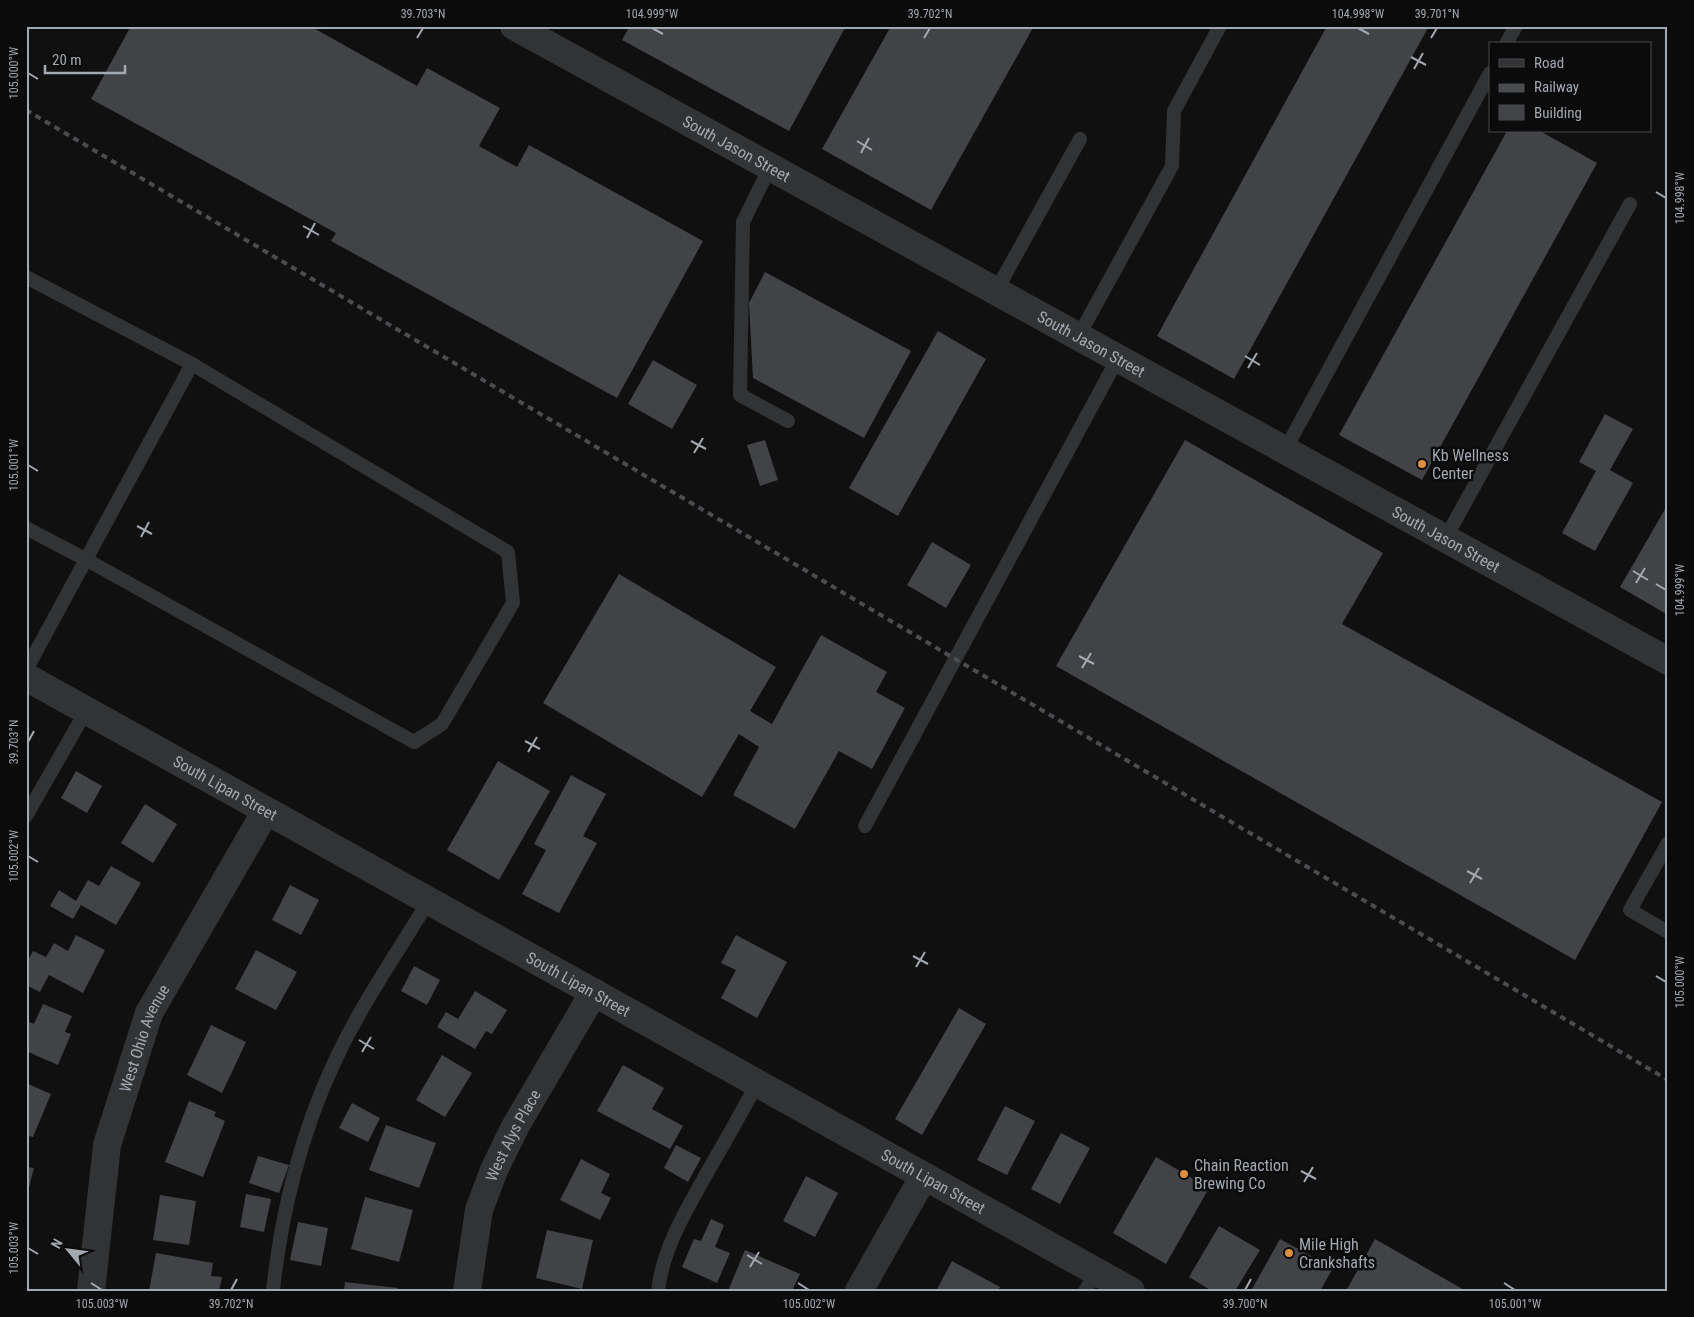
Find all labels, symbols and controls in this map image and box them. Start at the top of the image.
text: 39.703°N [401,7,445,21]
text: 104.999°W [626,7,678,21]
text: 39.702°N [908,7,952,21]
text: 104.998°W [1332,7,1384,21]
text: 39.701°N [1415,7,1459,21]
scale bar [45,42,125,74]
legend [1489,42,1652,132]
text: 105.000°W [7,47,21,99]
text: 20 m [52,51,82,69]
text: Road [1534,54,1564,72]
text: Railway [1534,78,1579,96]
text: Building [1534,104,1582,122]
street label: South Jason Street [679,112,794,186]
text: 104.998°W [1673,172,1687,224]
street label: South Jason Street [1034,307,1148,381]
text: 105.001°W [7,439,21,491]
place label: Kb Wellness Center [1432,446,1509,483]
marker: Kb Wellness Center [1416,458,1428,470]
street label: South Jason Street [1389,502,1503,577]
text: 104.999°W [1673,564,1687,616]
text: 39.703°N [7,720,21,764]
street label: South Lipan Street [170,752,281,825]
text: 105.002°W [7,830,21,882]
street label: South Lipan Street [523,948,634,1021]
text: 105.000°W [1673,956,1687,1008]
street label: West Ohio Avenue [115,981,173,1095]
street label: West Alys Place [482,1086,545,1184]
street label: South Lipan Street [878,1145,989,1218]
place label: Chain Reaction Brewing Co [1194,1156,1289,1193]
marker: Chain Reaction Brewing Co [1178,1168,1190,1180]
text: 105.003°W [7,1222,21,1274]
north arrow [42,1224,92,1274]
place label: Mile High Crankshafts [1299,1235,1375,1272]
text: N [48,1236,66,1251]
marker: Mile High Crankshafts [1283,1247,1295,1259]
text: 105.003°W [76,1297,128,1311]
text: 39.702°N [209,1297,253,1311]
text: 105.002°W [783,1297,835,1311]
text: 39.700°N [1223,1297,1267,1311]
text: 105.001°W [1489,1297,1541,1311]

